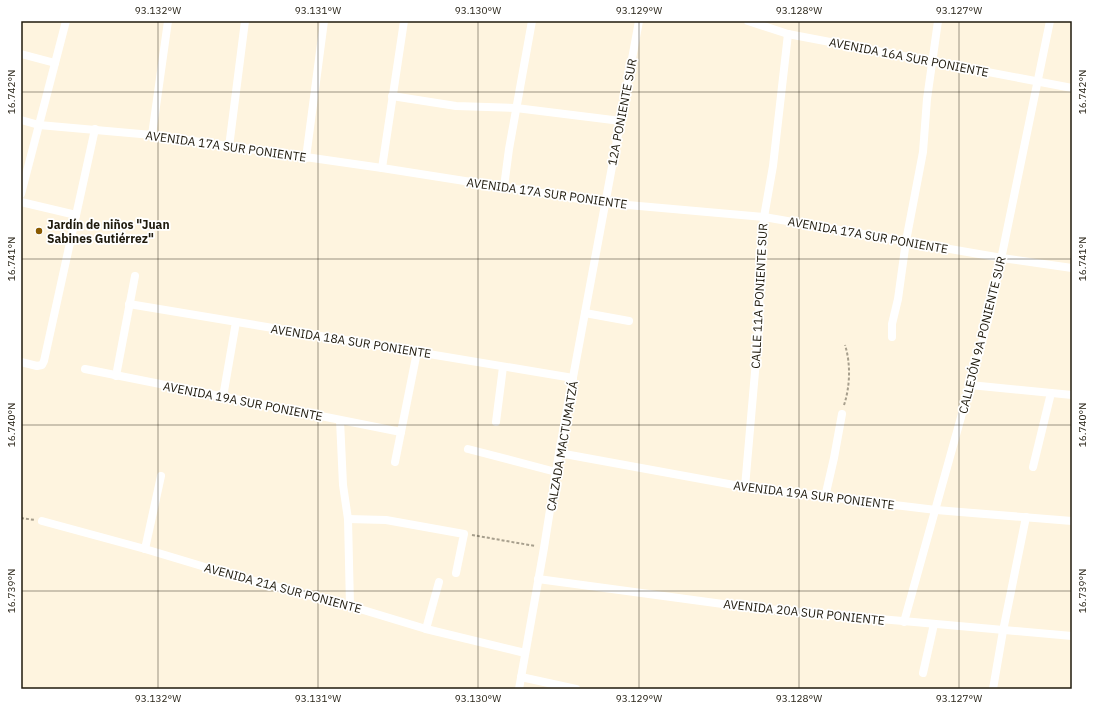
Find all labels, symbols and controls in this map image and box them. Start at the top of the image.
text: 93.132°W [135,4,181,17]
text: 93.131°W [295,4,341,17]
text: 93.130°W [455,4,501,17]
text: 93.129°W [616,4,662,17]
text: 93.128°W [776,4,822,17]
text: 93.127°W [936,4,982,17]
street label: AVENIDA 16A SUR PONIENTE [828,34,990,80]
street label: 12A PONIENTE SUR [604,57,640,167]
text: 16.742°N [5,70,18,114]
text: 16.742°N [1076,70,1089,114]
street label: AVENIDA 17A SUR PONIENTE [145,127,307,165]
street label: AVENIDA 17A SUR PONIENTE [466,174,628,212]
street label: AVENIDA 17A SUR PONIENTE [787,214,949,256]
place label: Jardín de niños "Juan Sabines Gutiérrez" [47,217,170,246]
street label: CALLE 11A PONIENTE SUR [748,222,770,369]
marker: Jardín de niños "Juan Sabines Gutiérrez" [34,226,44,236]
text: 16.741°N [5,237,18,281]
text: 16.741°N [1076,237,1089,281]
street label: CALLEJÓN 9A PONIENTE SUR [955,254,1009,415]
street label: AVENIDA 18A SUR PONIENTE [270,321,432,361]
street label: AVENIDA 19A SUR PONIENTE [162,378,324,424]
street label: CALZADA MACTUMATZÁ [543,379,581,512]
text: 16.740°N [5,403,18,447]
text: 16.740°N [1076,403,1089,447]
street label: AVENIDA 19A SUR PONIENTE [733,478,895,512]
street label: AVENIDA 21A SUR PONIENTE [203,560,363,616]
text: 16.739°N [5,569,18,613]
text: 16.739°N [1076,569,1089,613]
street label: AVENIDA 20A SUR PONIENTE [723,596,885,628]
text: 93.132°W [135,692,181,705]
text: 93.131°W [295,692,341,705]
text: 93.130°W [455,692,501,705]
text: 93.129°W [616,692,662,705]
text: 93.128°W [776,692,822,705]
text: 93.127°W [936,692,982,705]

